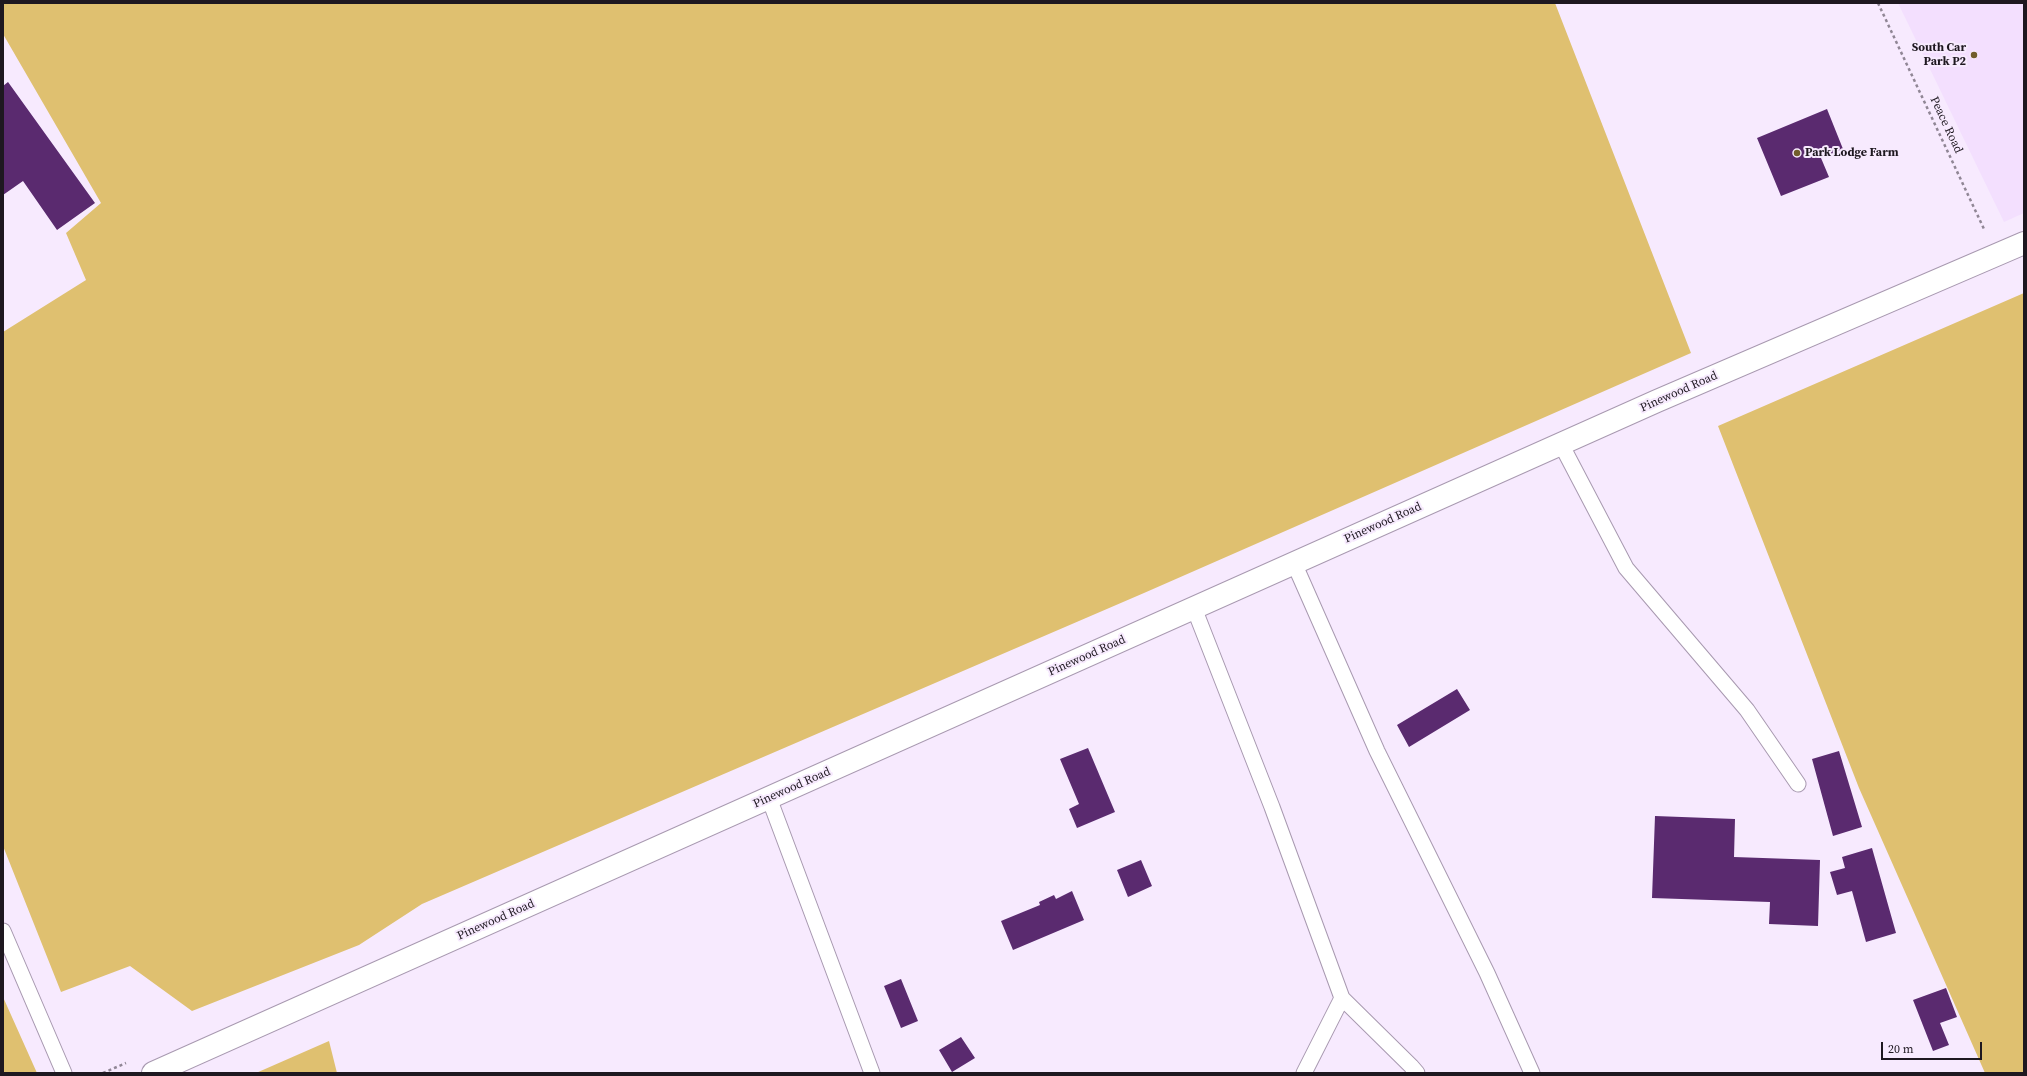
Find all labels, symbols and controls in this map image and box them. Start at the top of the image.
place label: South Car Park P2 [1912,41,1966,69]
marker: South Car Park P2 [1969,50,1979,60]
street label: Peace Road [1927,94,1965,156]
place label: Park Lodge Farm [1805,146,1899,160]
marker: Park Lodge Farm [1792,148,1802,158]
street label: Pinewood Road [1638,369,1720,415]
street label: Pinewood Road [1342,500,1424,546]
street label: Pinewood Road [1046,633,1128,679]
street label: Pinewood Road [751,765,833,811]
street label: Pinewood Road [455,897,537,943]
scale bar [1883,1034,1984,1060]
text: 20 m [1888,1041,1914,1057]

